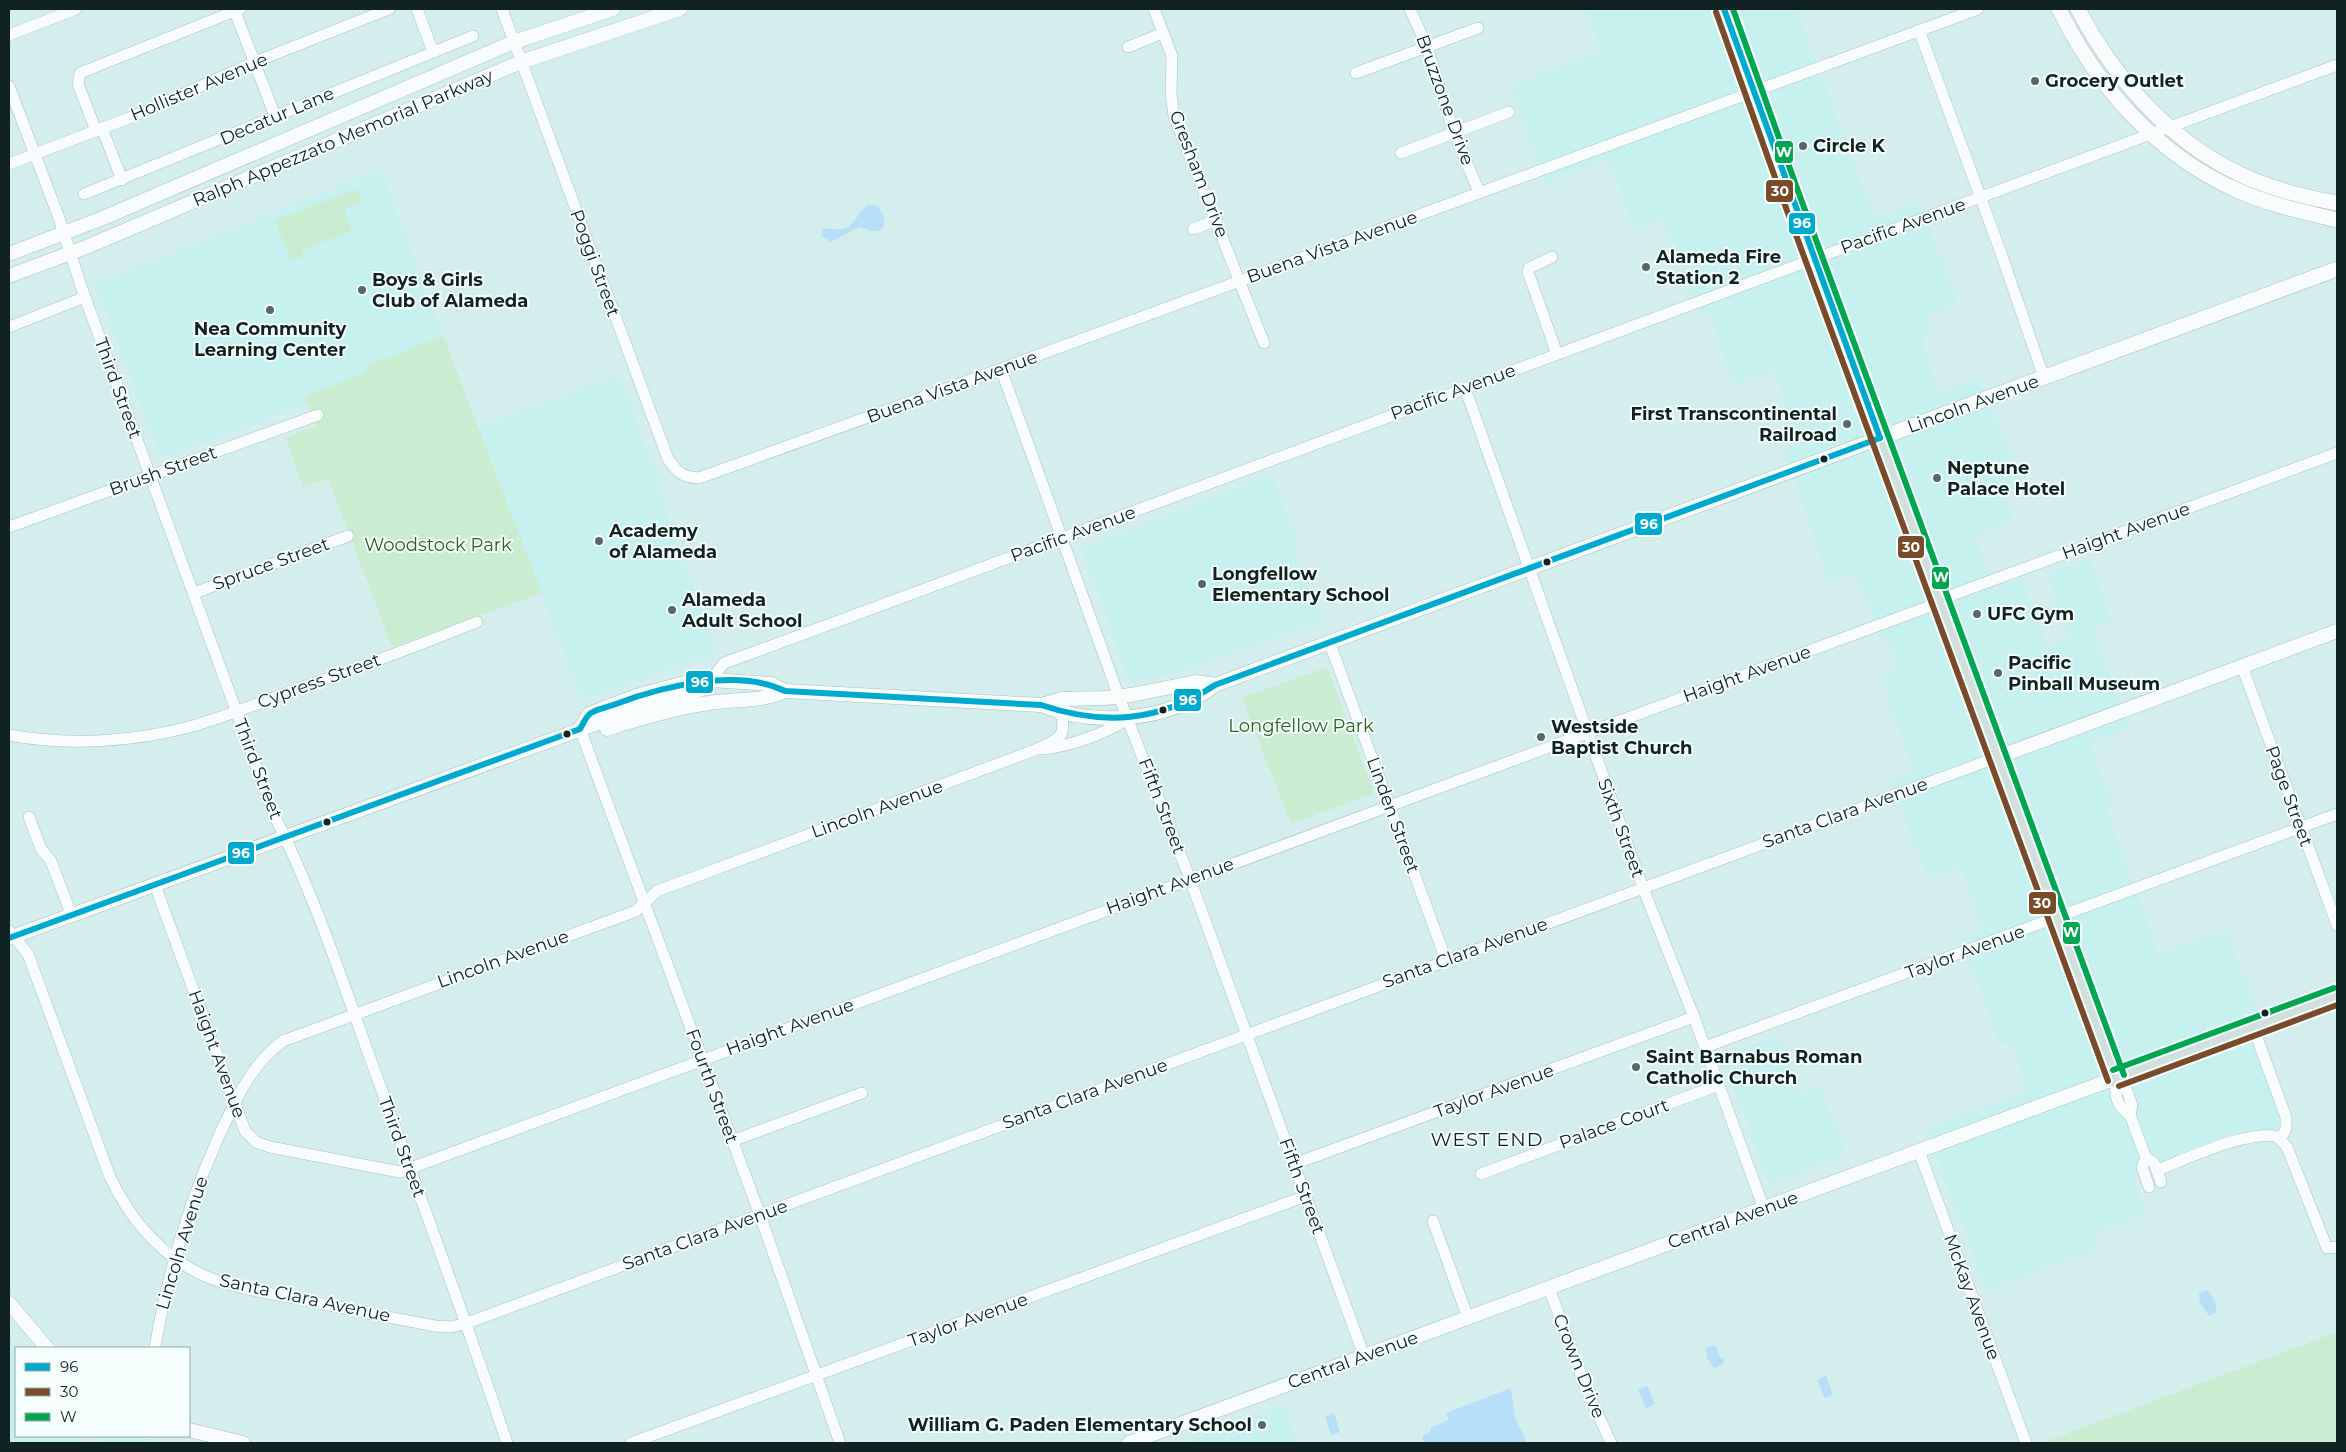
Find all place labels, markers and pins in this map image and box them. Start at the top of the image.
place label: Grocery Outlet [2045,70,2184,92]
marker: Grocery Outlet [2029,75,2041,87]
place label: Circle K [1813,135,1885,157]
marker: Circle K [1797,140,1809,152]
place label: Alameda Fire Station 2 [1655,246,1781,289]
marker: Alameda Fire Station 2 [1640,261,1652,273]
place label: Boys & Girls Club of Alameda [372,269,528,312]
marker: Boys & Girls Club of Alameda [356,284,368,296]
marker: Nea Community Learning Center [264,304,276,316]
place label: Nea Community Learning Center [194,318,346,361]
place label: First Transcontinental Railroad [1630,403,1837,446]
marker: First Transcontinental Railroad [1841,418,1853,430]
unlabelled marker [1819,454,1829,464]
place label: Neptune Palace Hotel [1947,457,2065,500]
marker: Neptune Palace Hotel [1931,472,1943,484]
place label: Academy of Alameda [608,520,717,563]
marker: Academy of Alameda [593,535,605,547]
unlabelled marker [1542,557,1552,567]
place label: Longfellow Elementary School [1212,563,1389,606]
marker: Longfellow Elementary School [1196,578,1208,590]
place label: Alameda Adult School [681,589,802,632]
place label: UFC Gym [1987,603,2074,625]
marker: Alameda Adult School [666,604,678,616]
marker: UFC Gym [1971,608,1983,620]
place label: Pacific Pinball Museum [2008,652,2160,695]
marker: Pacific Pinball Museum [1992,667,2004,679]
unlabelled marker [1158,705,1168,715]
place label: Westside Baptist Church [1551,716,1692,759]
unlabelled marker [562,729,572,739]
marker: Westside Baptist Church [1535,731,1547,743]
unlabelled marker [322,817,332,827]
unlabelled marker [2260,1008,2270,1018]
place label: Saint Barnabus Roman Catholic Church [1646,1046,1862,1089]
marker: Saint Barnabus Roman Catholic Church [1630,1061,1642,1073]
place label: William G. Paden Elementary School [908,1414,1252,1436]
marker: William G. Paden Elementary School [1256,1419,1268,1431]

